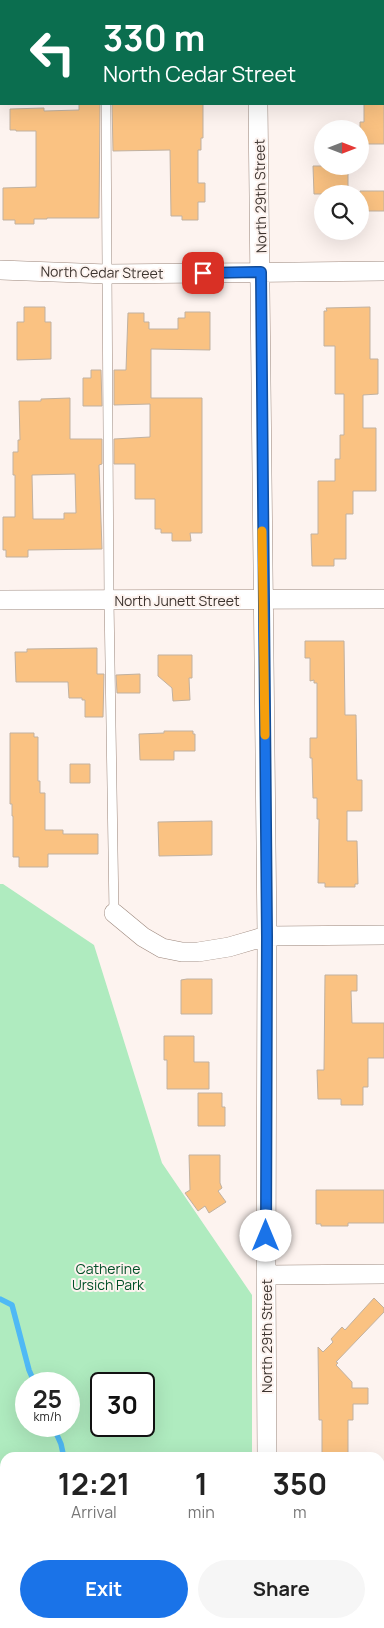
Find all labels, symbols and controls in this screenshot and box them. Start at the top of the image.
text: 330 m [103,14,205,62]
icon: left [20,20,85,85]
text: North Cedar Street [103,59,296,89]
north arrow [314,120,369,175]
map controls [314,120,369,240]
street label: North 29th Street [249,138,270,253]
button: search [314,185,369,240]
pin [182,252,224,294]
icon: arrive [189,259,217,287]
street label: North Cedar Street [40,261,164,283]
street label: North Junett Street [114,591,240,610]
position arrow [239,1209,291,1261]
park label: Catherine Ursich Park [72,1259,145,1294]
street label: North 29th Street [257,1279,276,1393]
speed limit sign: 30 [90,1372,155,1437]
text: 25 [33,1381,62,1416]
text: km/h [34,1408,61,1425]
text: 12:21 [58,1463,130,1504]
text: 1 [195,1463,208,1504]
text: 350 [272,1463,327,1504]
text: Arrival [71,1501,117,1523]
text: min [188,1501,215,1523]
text: m [293,1501,307,1523]
button: Exit [20,1560,188,1618]
button: Share [198,1560,365,1618]

